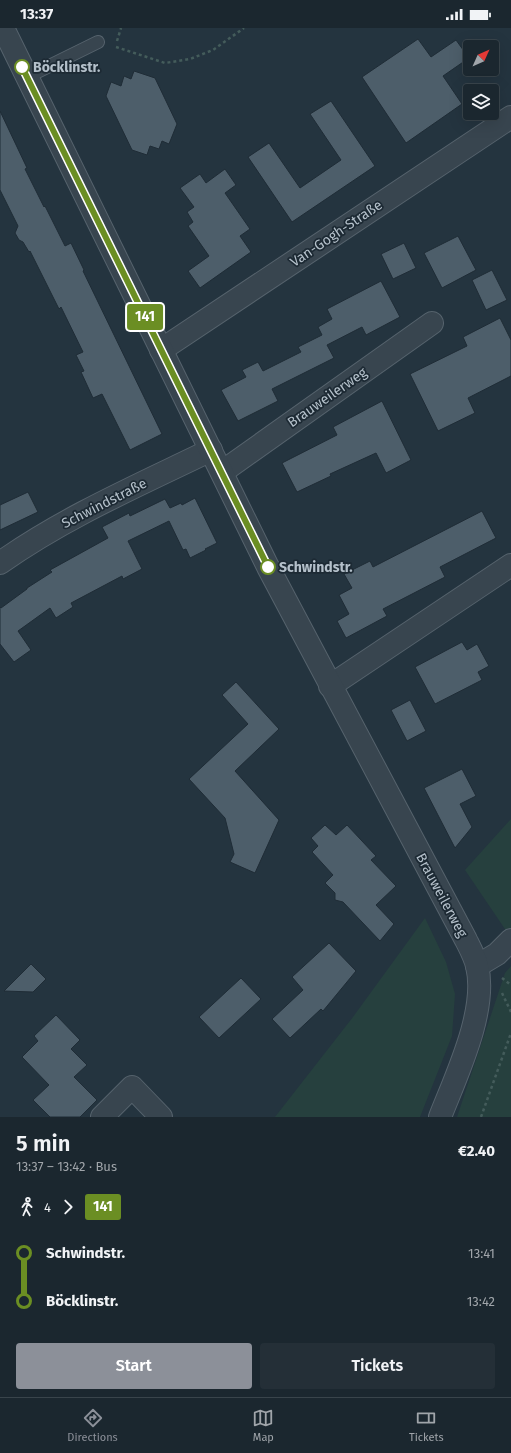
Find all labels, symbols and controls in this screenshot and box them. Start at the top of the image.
text: 13:37 [20,5,53,23]
north arrow [463,40,499,76]
map controls [463,40,499,120]
marker: Böcklinstr. [14,59,30,75]
place label: Böcklinstr. [33,59,100,76]
button: layers [463,84,499,120]
street label: Van-Gogh-Straße [287,196,386,270]
line badge: 141 [122,304,168,330]
text: 141 [135,308,155,325]
street label: Brauweilerweg [284,363,371,431]
street label: Schwindstraße [59,475,150,532]
marker: Schwindstr. [260,559,276,575]
place label: Schwindstr. [279,559,353,576]
street label: Brauweilerweg [412,850,471,941]
text: 5 min [16,1130,71,1157]
text: €2.40 [458,1142,495,1160]
text: 13:37 – 13:42 · Bus [16,1159,117,1174]
icon: walk [16,1196,38,1218]
icon: forward [57,1196,79,1218]
text: 141 [93,1198,113,1215]
text: 4 [44,1200,51,1215]
text: Schwindstr. [46,1244,125,1262]
text: 13:41 [468,1246,495,1261]
text: Böcklinstr. [46,1292,118,1310]
text: 13:42 [467,1294,495,1309]
button: Start [16,1343,252,1389]
button: Tickets [260,1343,495,1389]
tab: Directions [67,1407,118,1444]
tab: Map [252,1407,274,1444]
tab: Tickets [409,1407,444,1444]

